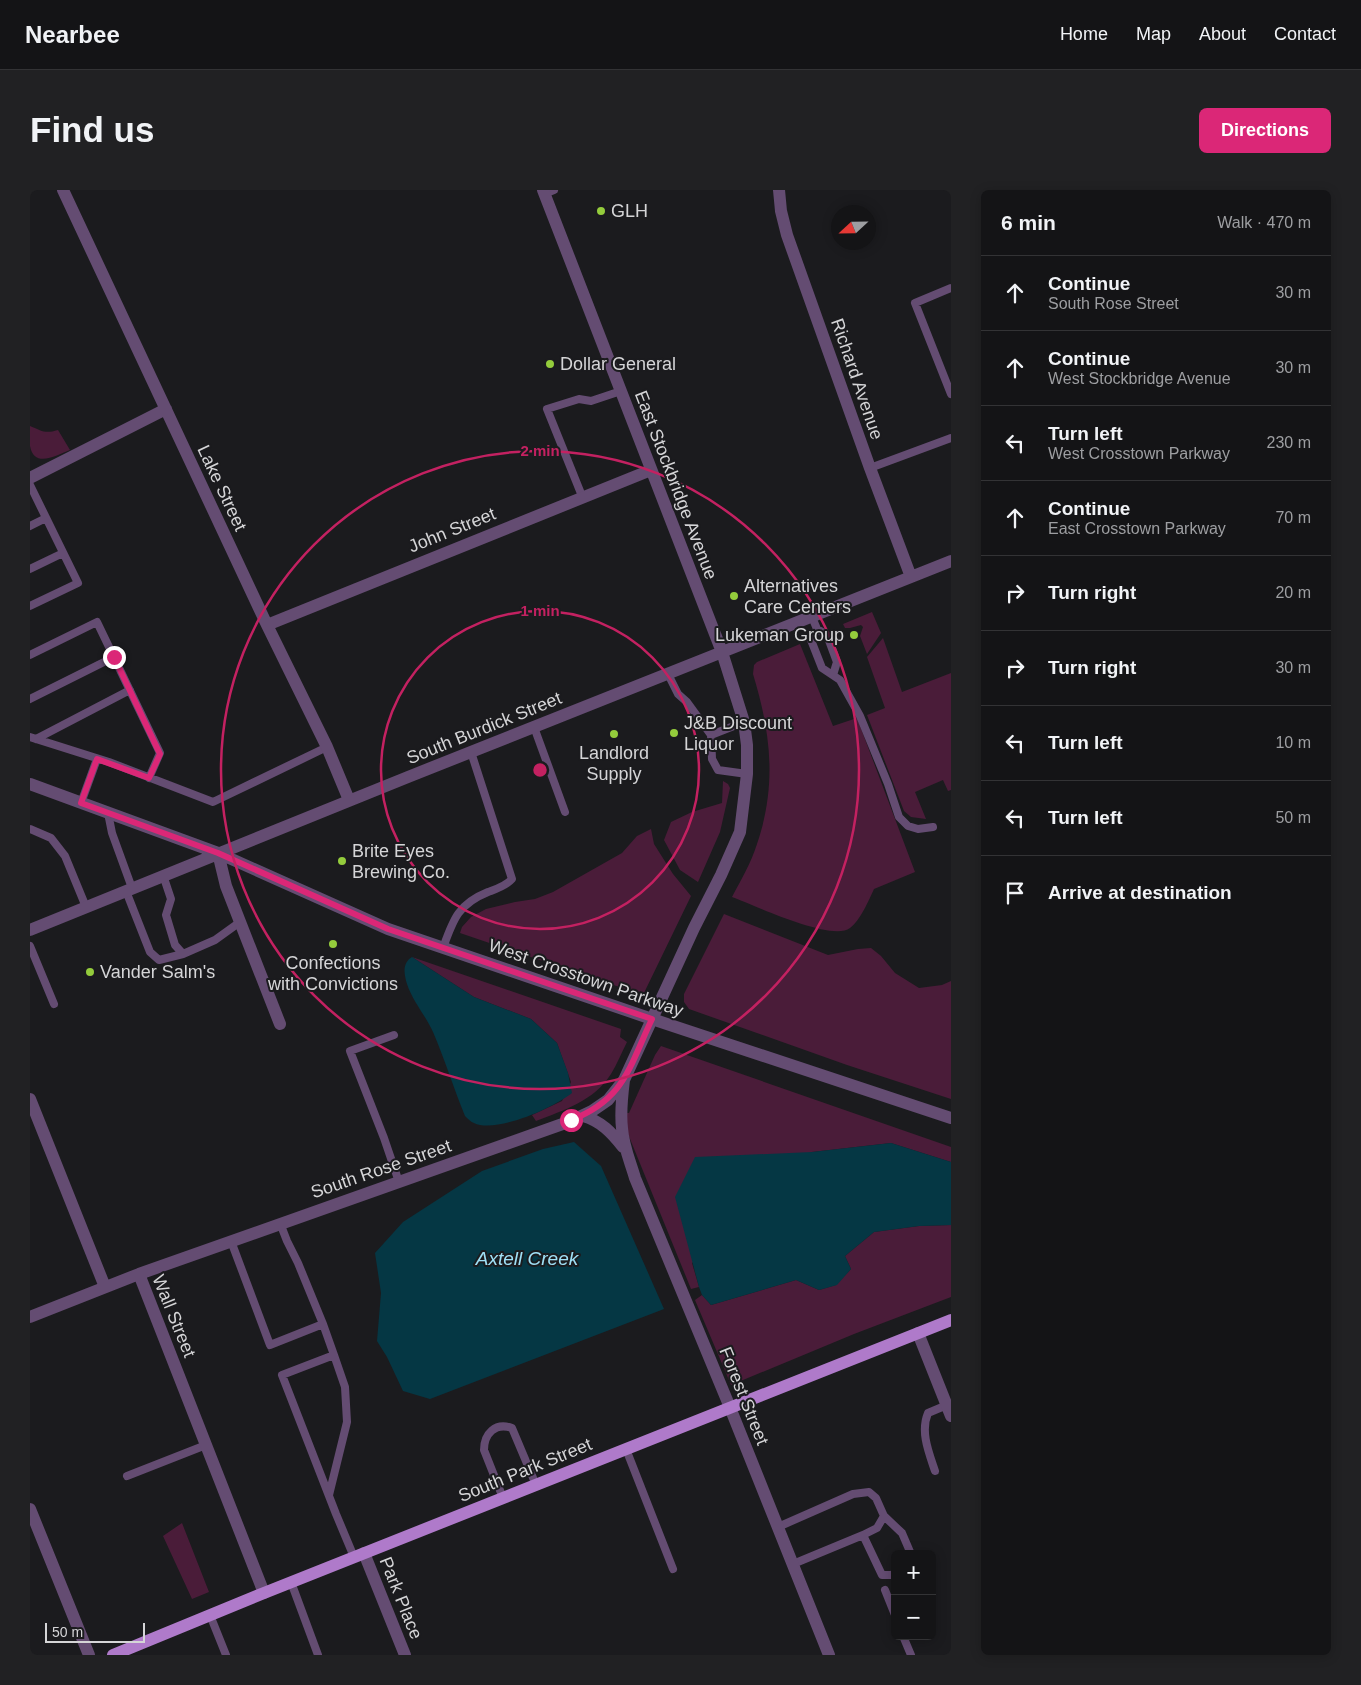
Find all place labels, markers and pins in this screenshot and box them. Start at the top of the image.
place label: GLH [611,201,648,221]
marker: GLH [595,205,607,217]
place label: Dollar General [560,354,676,374]
marker: Dollar General [544,358,556,370]
place label: Alternatives Care Centers [744,576,851,617]
marker: Alternatives Care Centers [728,590,740,602]
place label: Lukeman Group [715,625,844,645]
marker: Lukeman Group [848,629,860,641]
place label: J&B Discount Liquor [684,713,792,754]
marker: J&B Discount Liquor [668,727,680,739]
marker: Landlord Supply [608,728,620,740]
place label: Landlord Supply [579,743,649,784]
centre of rings [531,761,549,779]
place label: Brite Eyes Brewing Co. [352,841,450,882]
marker: Brite Eyes Brewing Co. [336,855,348,867]
marker: Confections with Convictions [327,938,339,950]
place label: Confections with Convictions [267,953,398,994]
place label: Vander Salm's [100,962,215,982]
marker: Vander Salm's [84,966,96,978]

